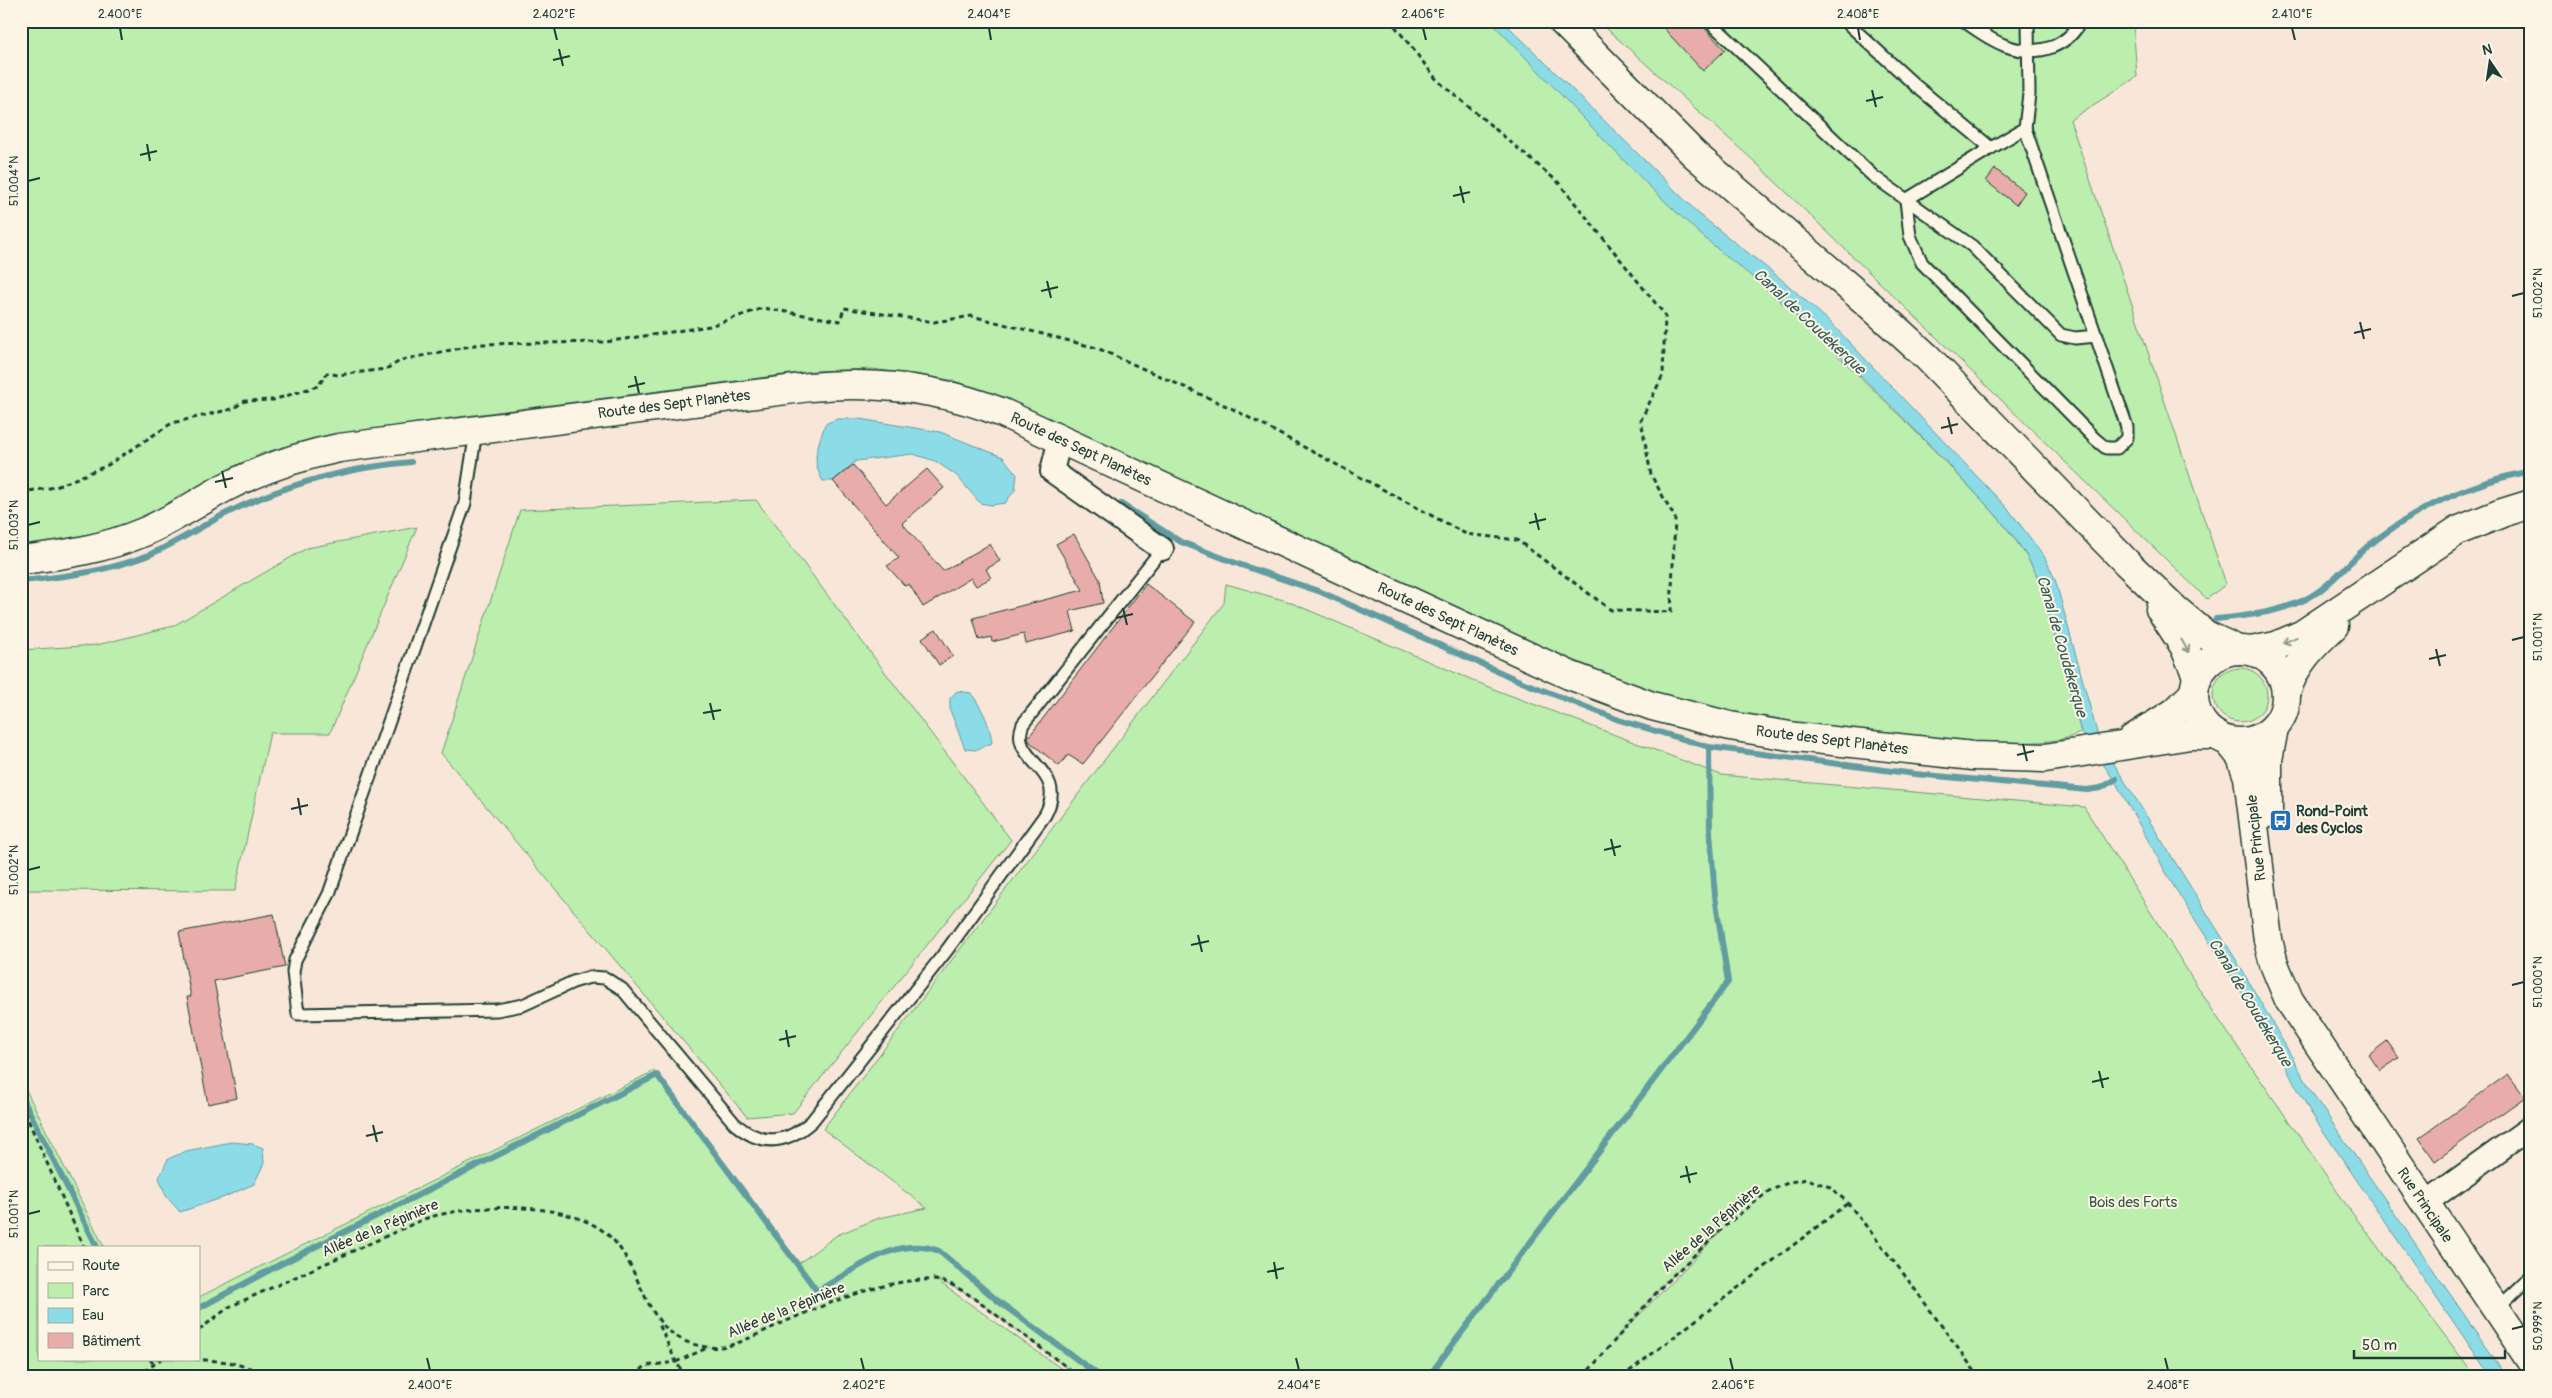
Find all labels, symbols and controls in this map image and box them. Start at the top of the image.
text: 2.400°E [98,7,142,22]
text: 2.402°E [533,7,575,22]
text: 2.404°E [968,7,1010,22]
text: 2.406°E [1402,7,1444,22]
text: 2.408°E [1837,7,1879,22]
text: 2.410°E [2272,7,2312,22]
north arrow [2464,38,2514,88]
text: N [2481,40,2494,59]
text: 51.004°N [7,156,22,206]
water label: Canal de Coudekerque [1749,265,1871,380]
text: 51.002°N [2531,268,2546,318]
street label: Route des Sept Planètes [597,386,752,423]
street label: Route des Sept Planètes [1007,408,1155,491]
text: 51.003°N [7,500,22,550]
water label: Canal de Coudekerque [2032,573,2092,721]
street label: Route des Sept Planètes [1374,578,1522,661]
text: 51.001°N [2531,613,2546,661]
one-way arrow [2283,636,2298,646]
one-way arrow [2180,639,2190,653]
street label: Route des Sept Planètes [1755,722,1909,759]
street label: Rue Principale [2242,793,2270,882]
place label: Rond-Point des Cyclos [2296,802,2369,838]
bus stop icon: Rond-Point des Cyclos [2268,808,2292,832]
text: 51.002°N [7,845,22,895]
water label: Canal de Coudekerque [2204,935,2297,1072]
text: 51.000°N [2531,956,2546,1008]
street label: Rue Principale [2393,1164,2457,1247]
street label: Allée de la Pépinière [1658,1180,1765,1277]
text: 51.001°N [7,1190,22,1238]
park label: Bois des Forts [2089,1193,2178,1212]
street label: Allée de la Pépinière [319,1195,442,1262]
legend [38,1246,200,1360]
text: Route [82,1256,120,1275]
street label: Allée de la Pépinière [725,1278,848,1343]
text: Parc [82,1282,110,1301]
text: 50.999°N [2531,1301,2546,1351]
text: Eau [82,1306,104,1325]
scale bar [2354,1328,2506,1360]
text: Bâtiment [82,1332,142,1351]
text: 50 m [2362,1336,2397,1355]
text: 2.400°E [408,1378,452,1393]
text: 2.402°E [843,1378,885,1393]
text: 2.404°E [1278,1378,1320,1393]
text: 2.406°E [1712,1378,1754,1393]
text: 2.408°E [2147,1378,2189,1393]

